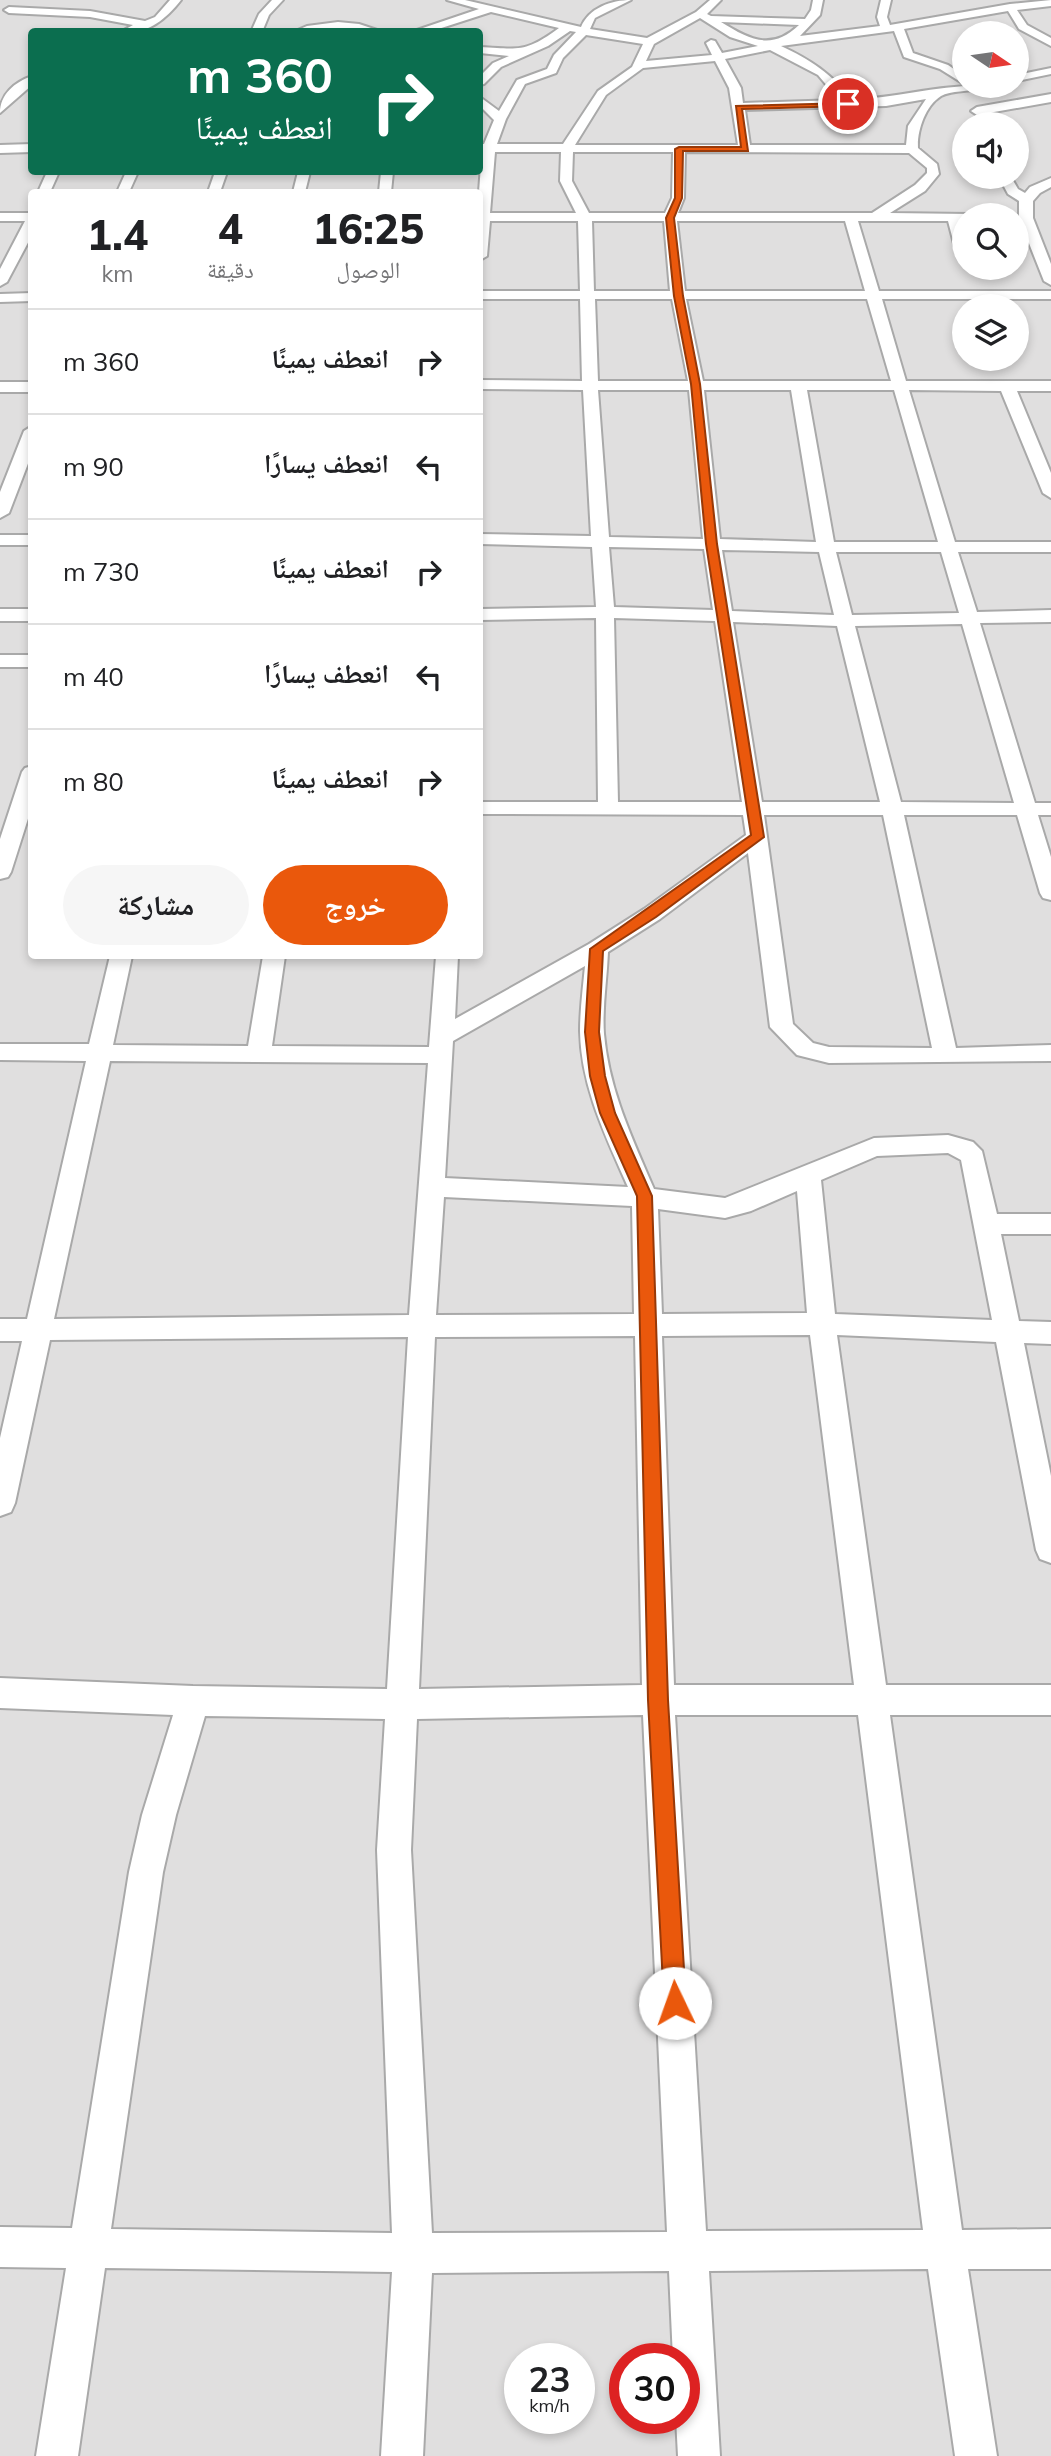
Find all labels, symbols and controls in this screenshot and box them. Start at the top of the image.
north arrow [952,21,1029,98]
map controls [952,21,1029,371]
text: 360 m [187,44,333,105]
icon: right [357,56,448,147]
pin [818,74,878,134]
icon: arrive [829,85,867,123]
text: انعطف يمينًا [196,107,333,147]
button: sound [952,112,1029,189]
text: 4 [218,202,243,255]
text: 16:25 [312,202,424,255]
button: search [952,203,1029,280]
text: 1.4 [87,208,148,261]
text: دقيقة [207,255,254,284]
text: الوصول [337,255,400,284]
text: km [101,259,134,288]
button: layers [952,294,1029,371]
text: انعطف يمينًا [272,342,389,375]
icon: right [410,343,448,381]
text: 360 m [63,345,139,378]
text: انعطف يسارًا [264,447,389,480]
icon: left [410,448,448,486]
text: 90 m [63,450,124,483]
text: انعطف يمينًا [272,552,389,585]
icon: right [410,553,448,591]
text: 730 m [63,555,139,588]
text: انعطف يسارًا [264,657,389,690]
icon: left [410,658,448,696]
text: 40 m [63,660,124,693]
text: انعطف يمينًا [272,762,389,795]
icon: right [410,763,448,801]
text: 80 m [63,765,124,798]
button: مشاركة [63,865,249,945]
button: خروج [263,865,448,945]
position arrow [638,1966,712,2040]
speed limit sign: 30 [609,2343,700,2434]
text: 23 [528,2357,571,2401]
text: km/h [529,2394,570,2417]

